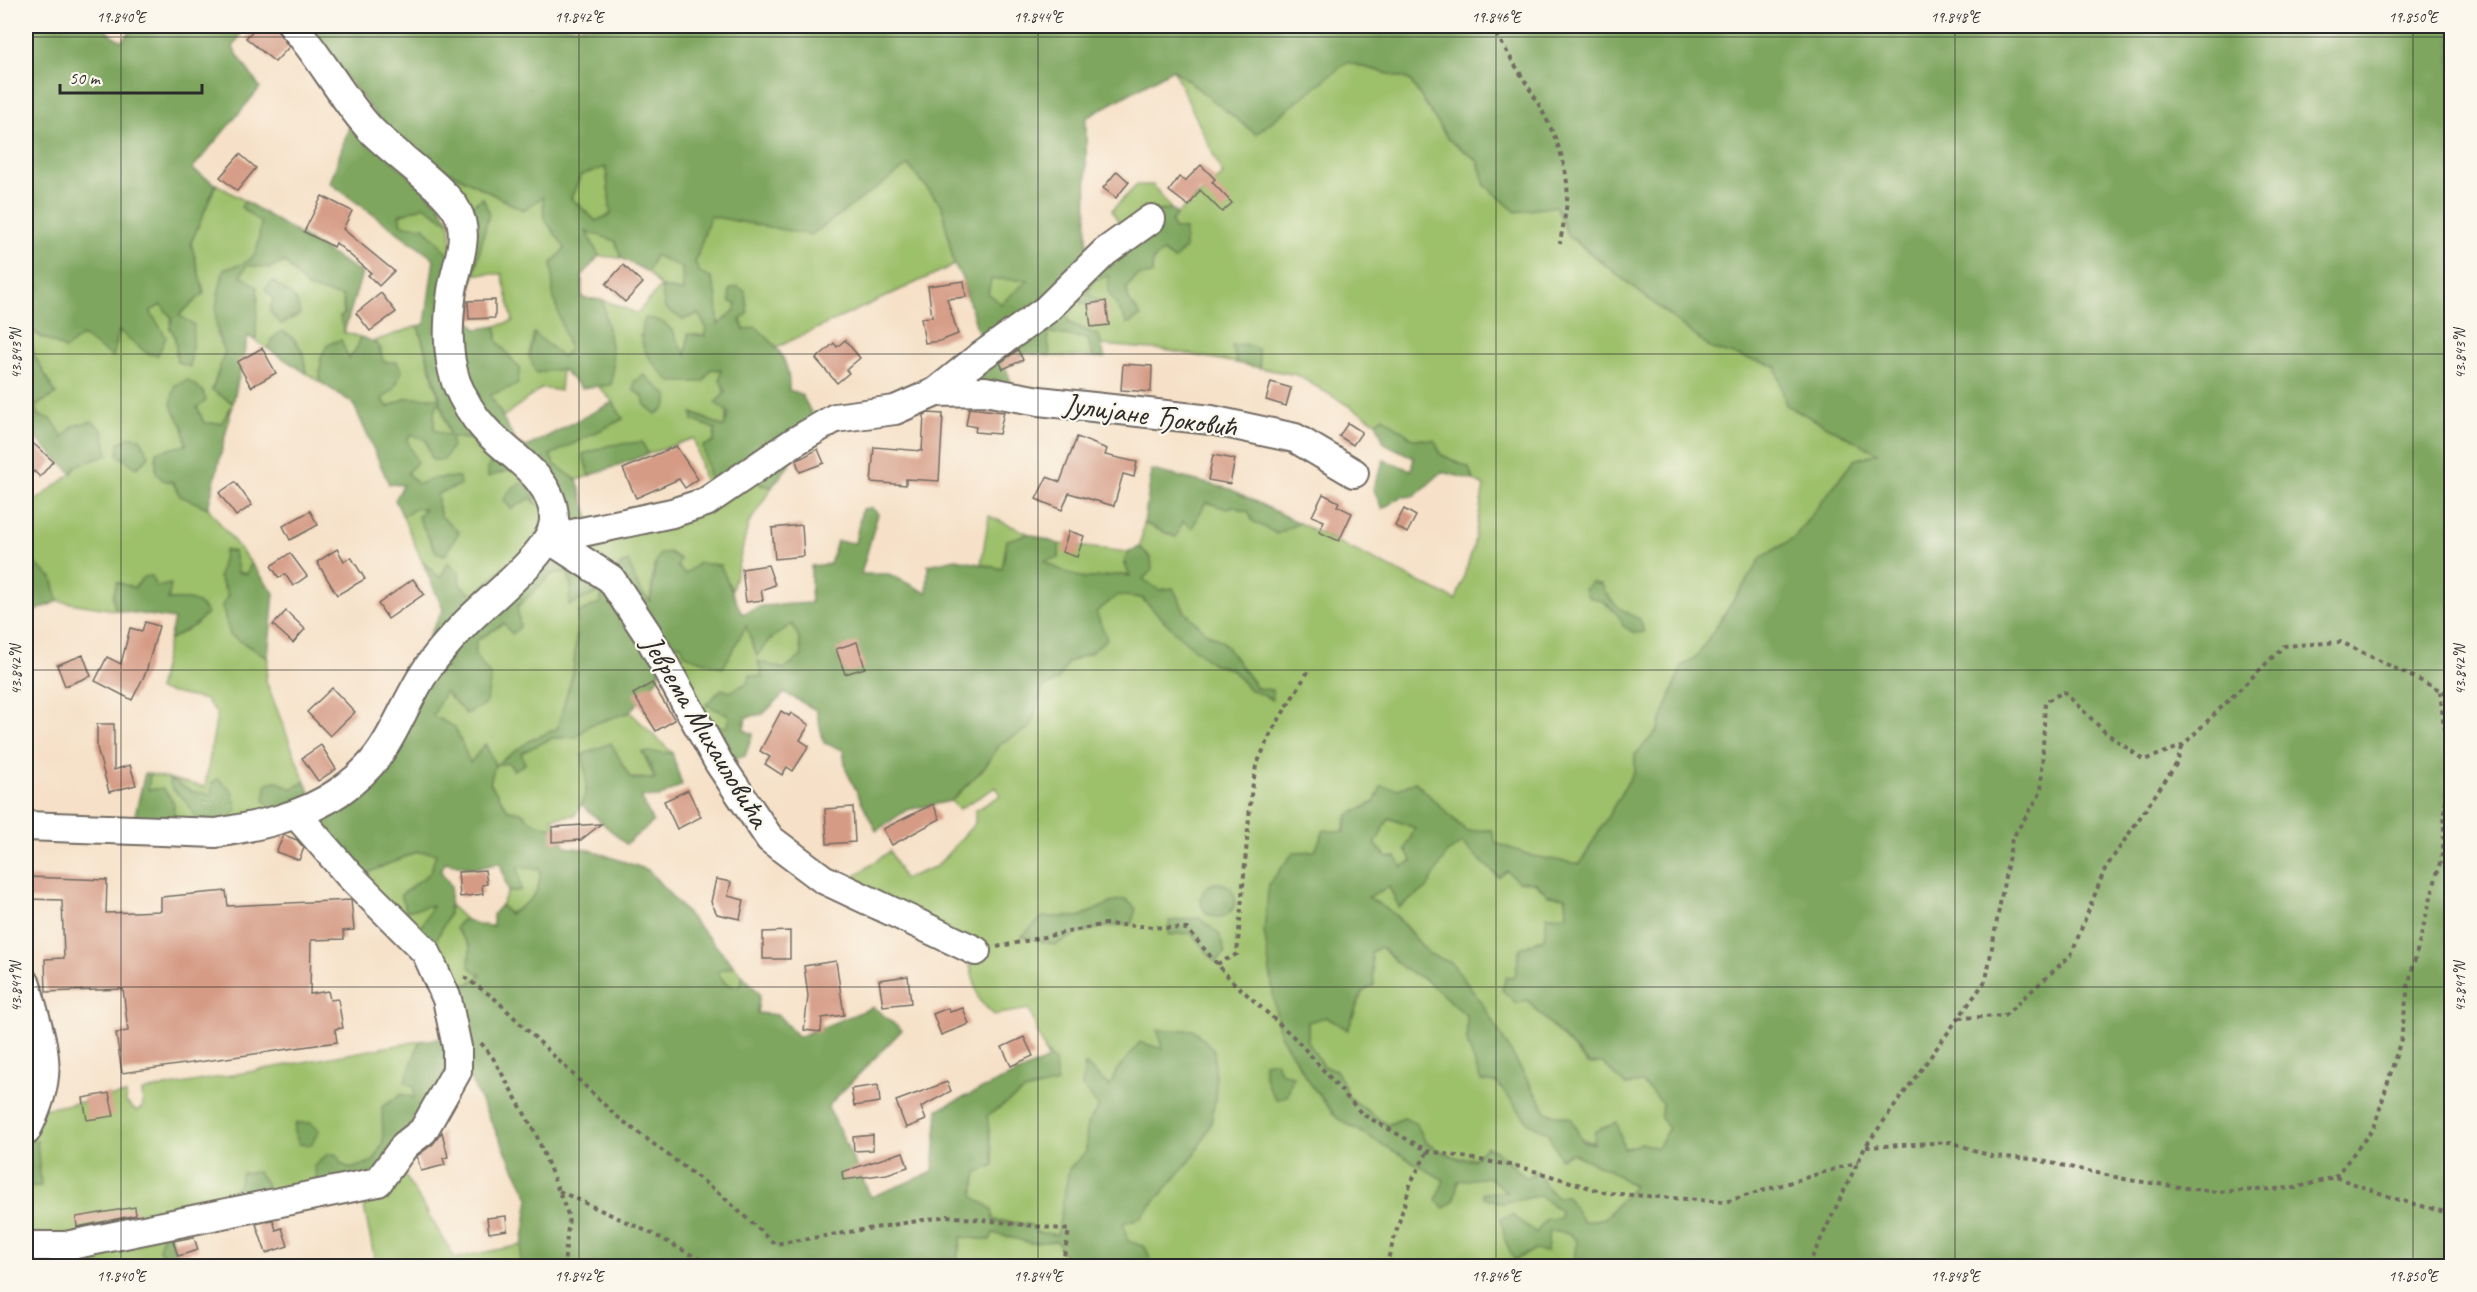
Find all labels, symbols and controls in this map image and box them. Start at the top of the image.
text: 19.840°E [97,8,148,27]
text: 19.842°E [555,8,606,27]
text: 19.844°E [1014,8,1065,27]
text: 19.846°E [1472,8,1523,27]
text: 19.848°E [1931,8,1982,27]
text: 19.850°E [2389,8,2440,27]
scale bar [60,57,202,95]
text: 50 m [69,67,102,89]
text: 43.843°N [7,326,26,379]
text: 43.843°N [2451,326,2470,379]
street label: Јулијане Ђоковић [1059,384,1241,446]
street label: Јеврема Михаиловића [632,626,779,836]
text: 43.842°N [7,642,26,695]
text: 43.842°N [2451,642,2470,695]
text: 43.841°N [7,959,26,1012]
text: 43.841°N [2451,959,2470,1012]
text: 19.840°E [97,1267,148,1286]
text: 19.842°E [555,1267,606,1286]
text: 19.844°E [1014,1267,1065,1286]
text: 19.846°E [1472,1267,1523,1286]
text: 19.848°E [1931,1267,1982,1286]
text: 19.850°E [2389,1267,2440,1286]

